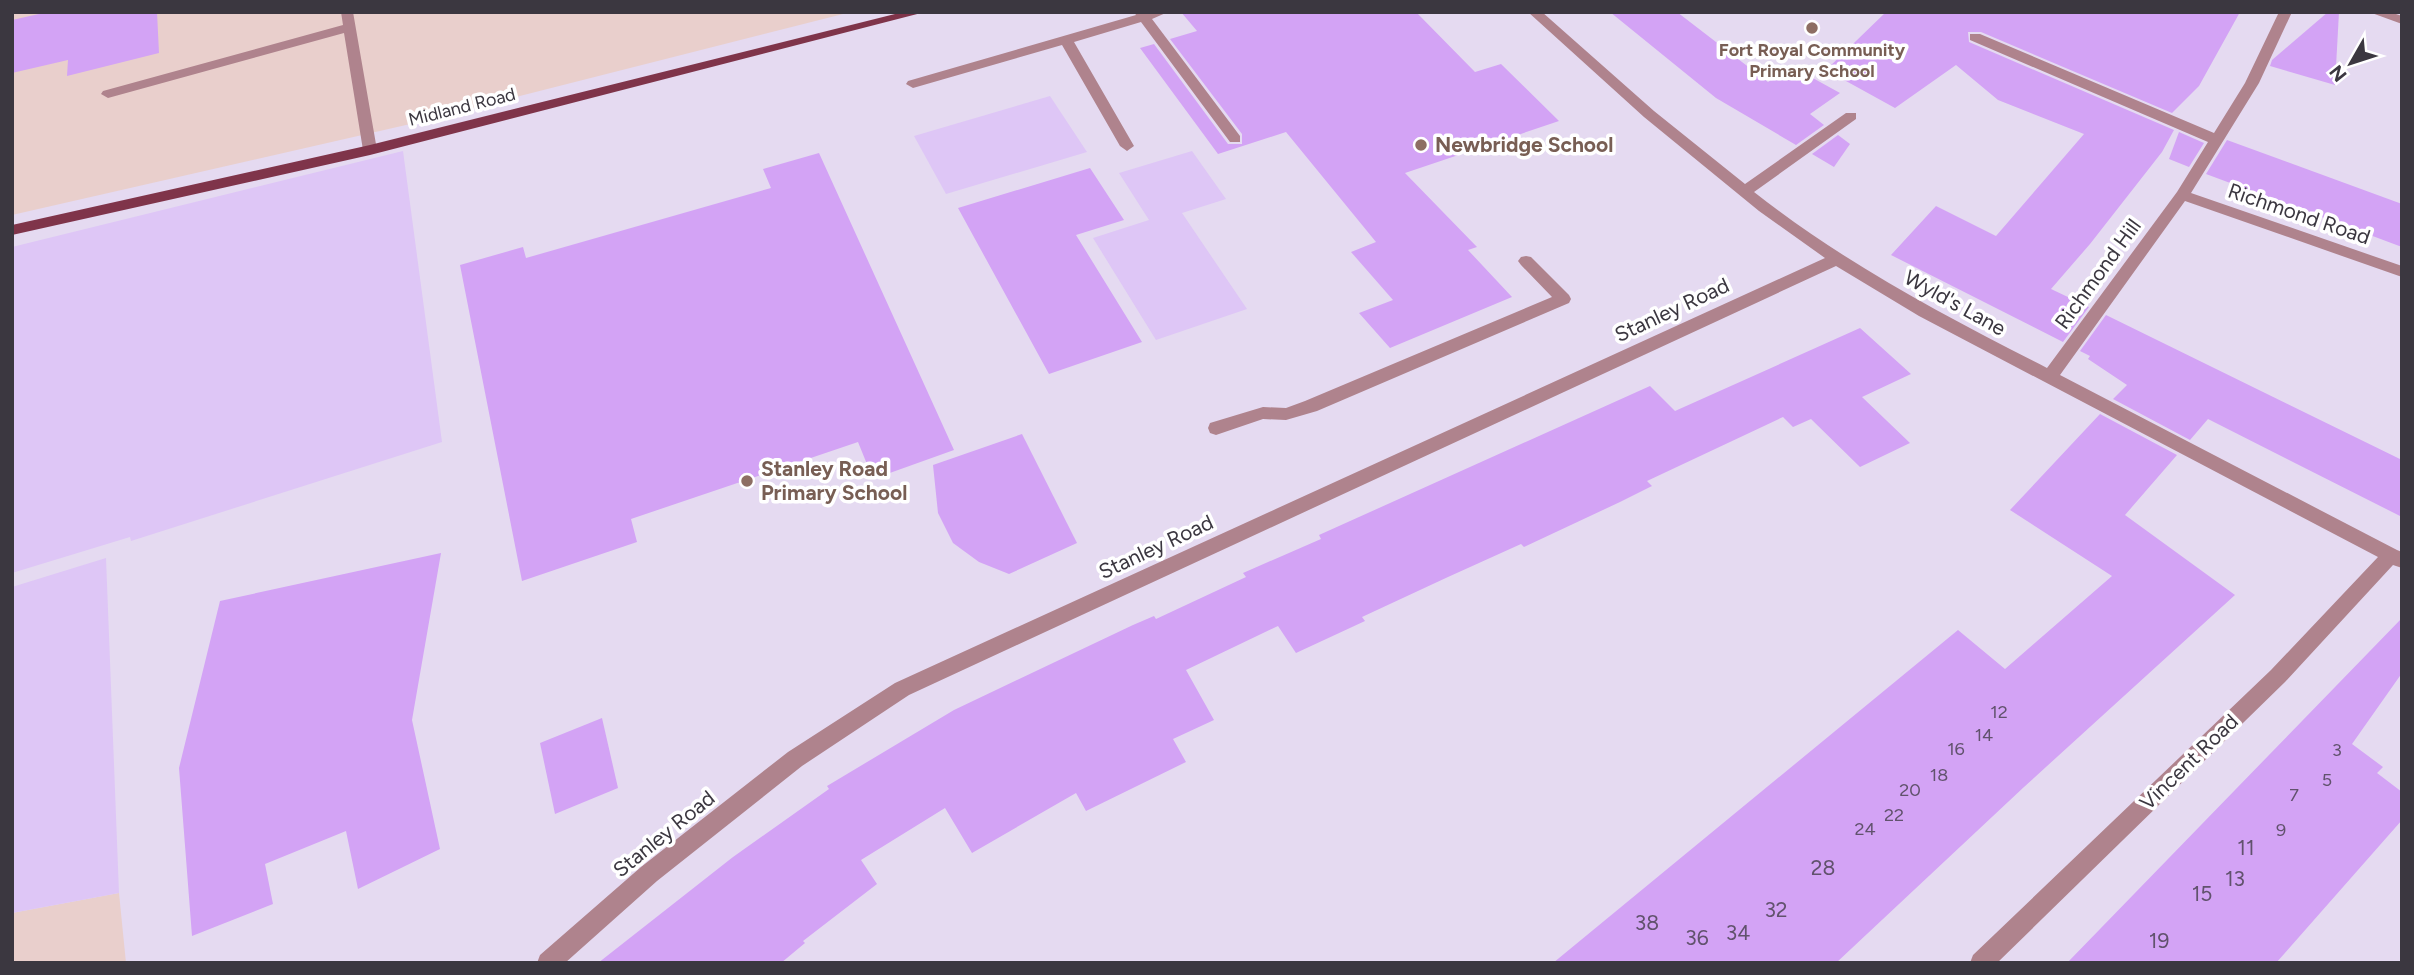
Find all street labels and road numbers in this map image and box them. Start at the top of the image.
street label: Midland Road [406,83,518,131]
street label: Richmond Road [2225,178,2374,250]
street label: Richmond Hill [2049,214,2146,334]
street label: Wyld's Lane [1900,264,2010,341]
street label: Stanley Road [1610,272,1733,347]
street label: Stanley Road [1094,509,1217,584]
street label: Vincent Road [2134,708,2243,815]
street label: Stanley Road [608,785,720,882]

